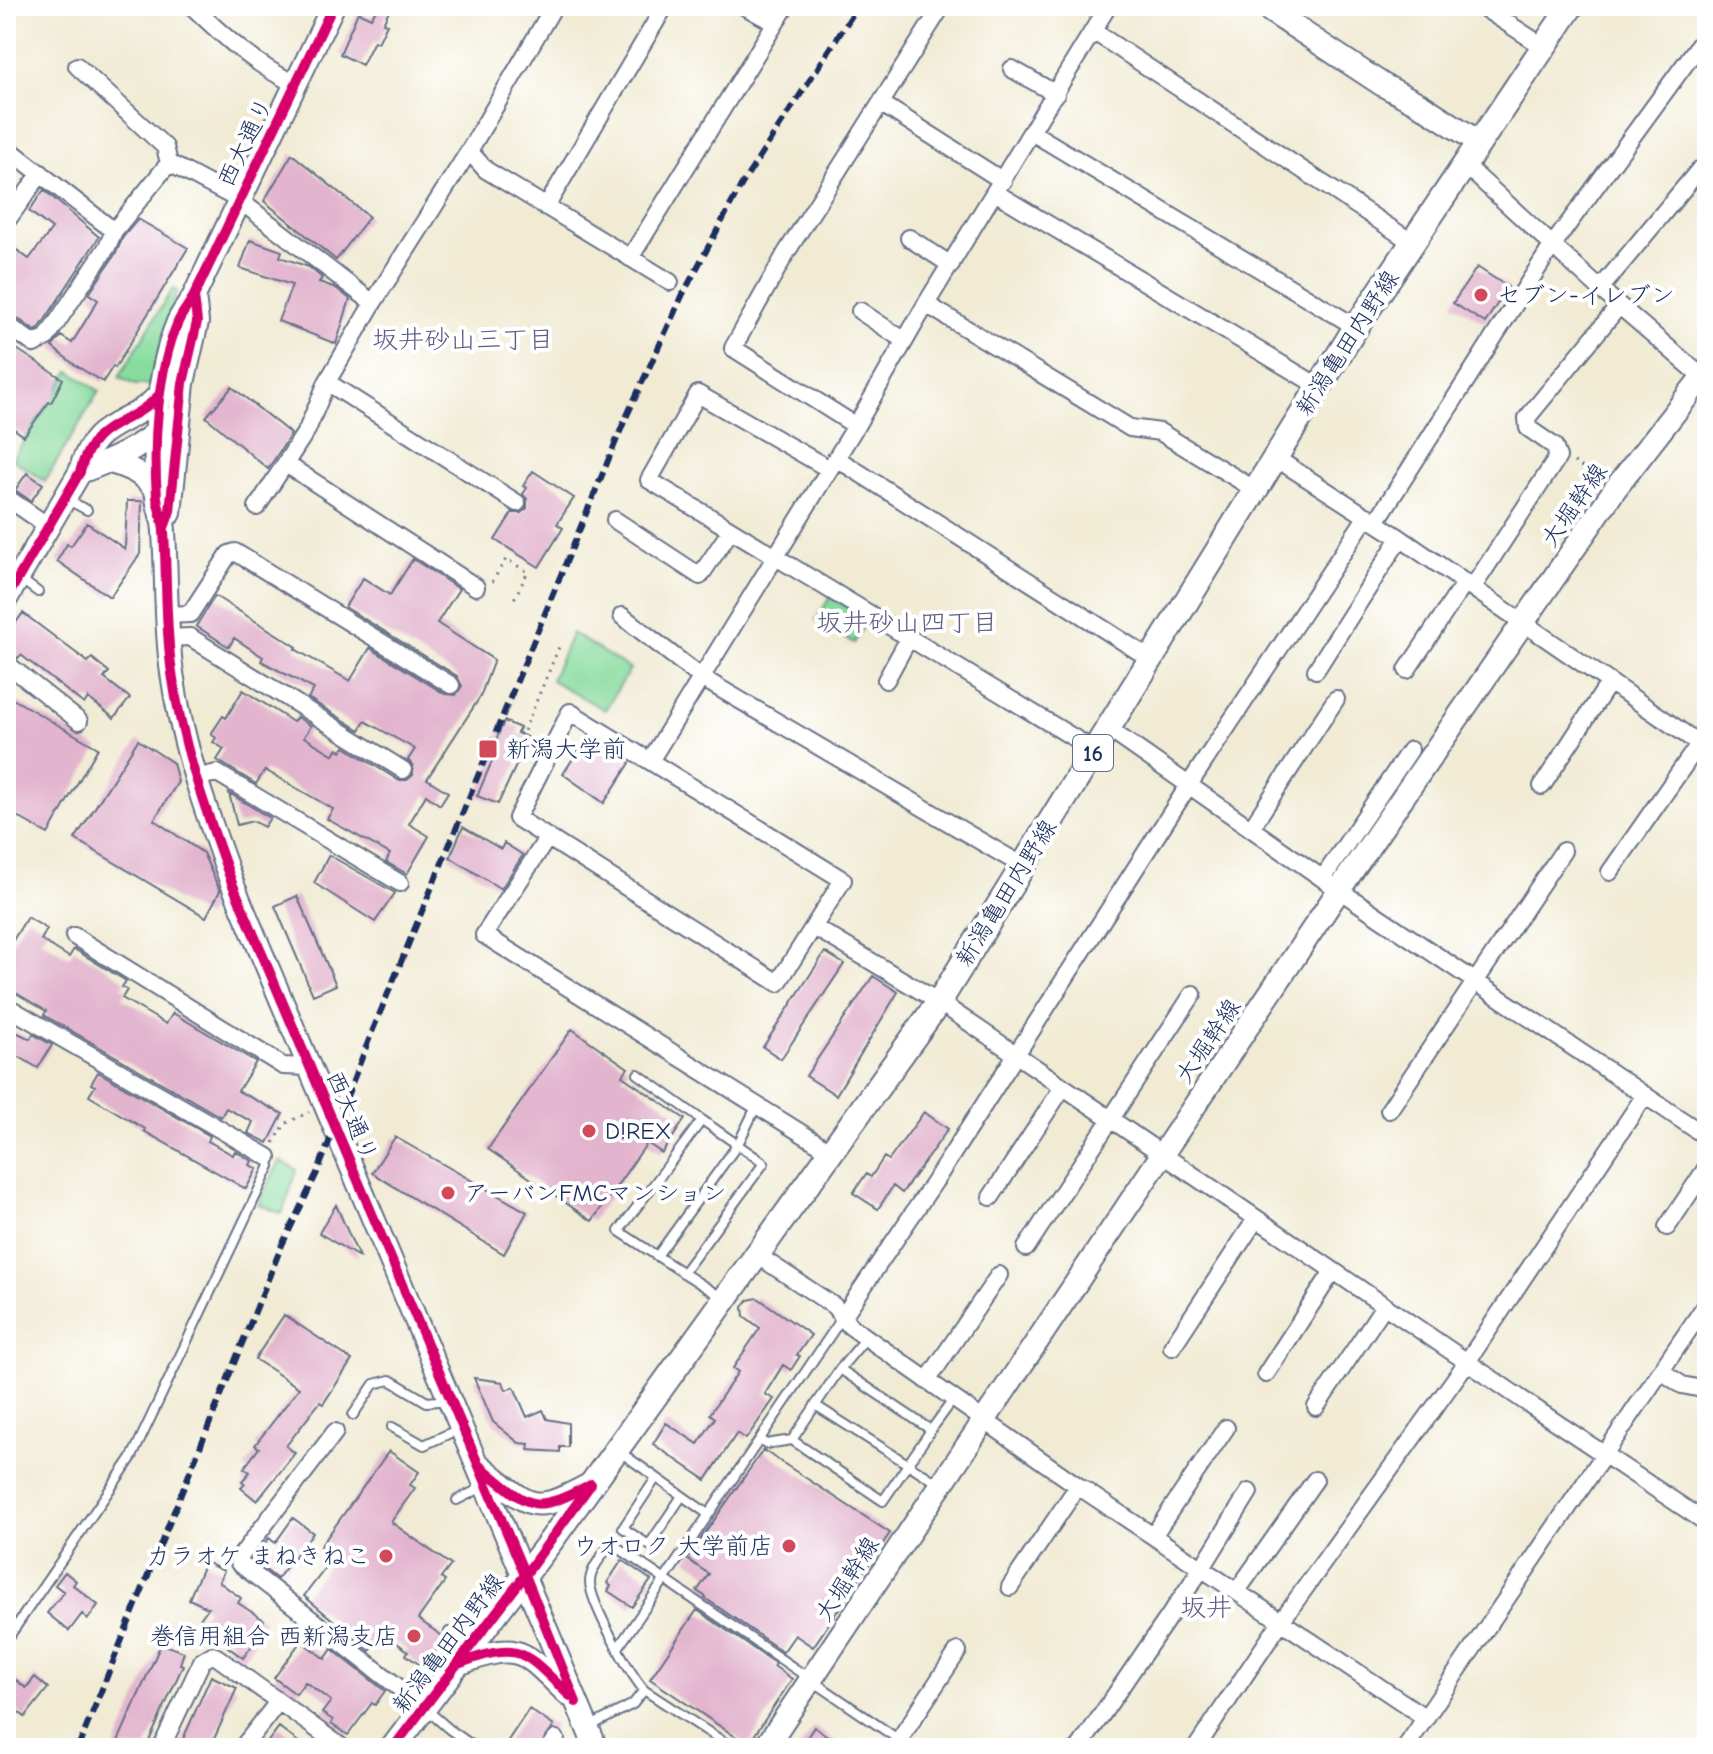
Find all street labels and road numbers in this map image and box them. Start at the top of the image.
street label: 西大通り [211,93,279,191]
street label: 新潟亀田内野線 [1290,265,1404,421]
street label: 大堀幹線 [1535,458,1613,552]
road number: 16 [1073,735,1113,771]
street label: 新潟亀田内野線 [950,814,1062,972]
street label: 大堀幹線 [1170,993,1246,1089]
street label: 西大通り [320,1066,384,1166]
street label: 大堀幹線 [809,1531,885,1627]
street label: 新潟亀田内野線 [386,1567,510,1719]

